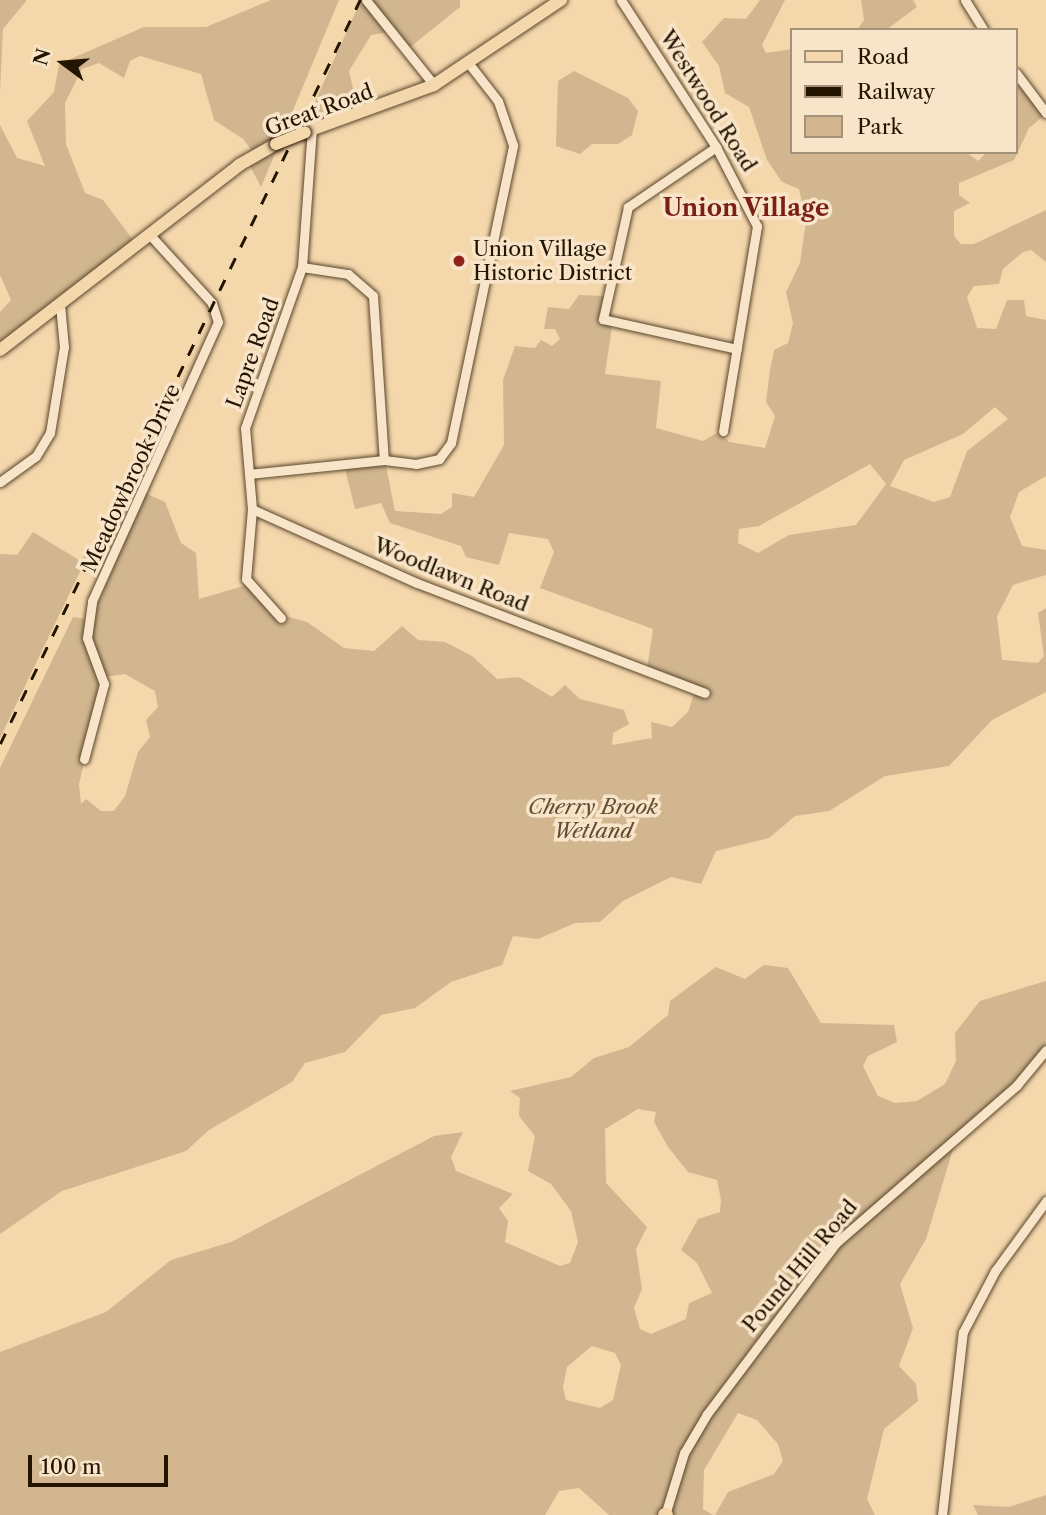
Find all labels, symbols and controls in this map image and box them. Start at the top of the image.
street label: Westwood Road [654,25,762,177]
north arrow [28,28,98,98]
legend [790,28,1018,154]
text: Road [857,44,909,69]
text: N [29,46,56,68]
street label: Great Road [261,79,377,141]
text: Railway [857,79,935,104]
text: Park [857,114,903,139]
district label: Union Village [662,194,830,222]
place label: Union Village Historic District [473,236,632,286]
marker: Union Village Historic District [451,253,467,269]
street label: Lapre Road [221,294,285,412]
street label: Meadowbrook Drive [76,380,186,576]
street label: Woodlawn Road [370,532,532,618]
park label: Cherry Brook Wetland [528,794,658,844]
street label: Pound Hill Road [737,1195,863,1337]
scale bar [32,1442,172,1486]
text: 100 m [41,1454,102,1479]

